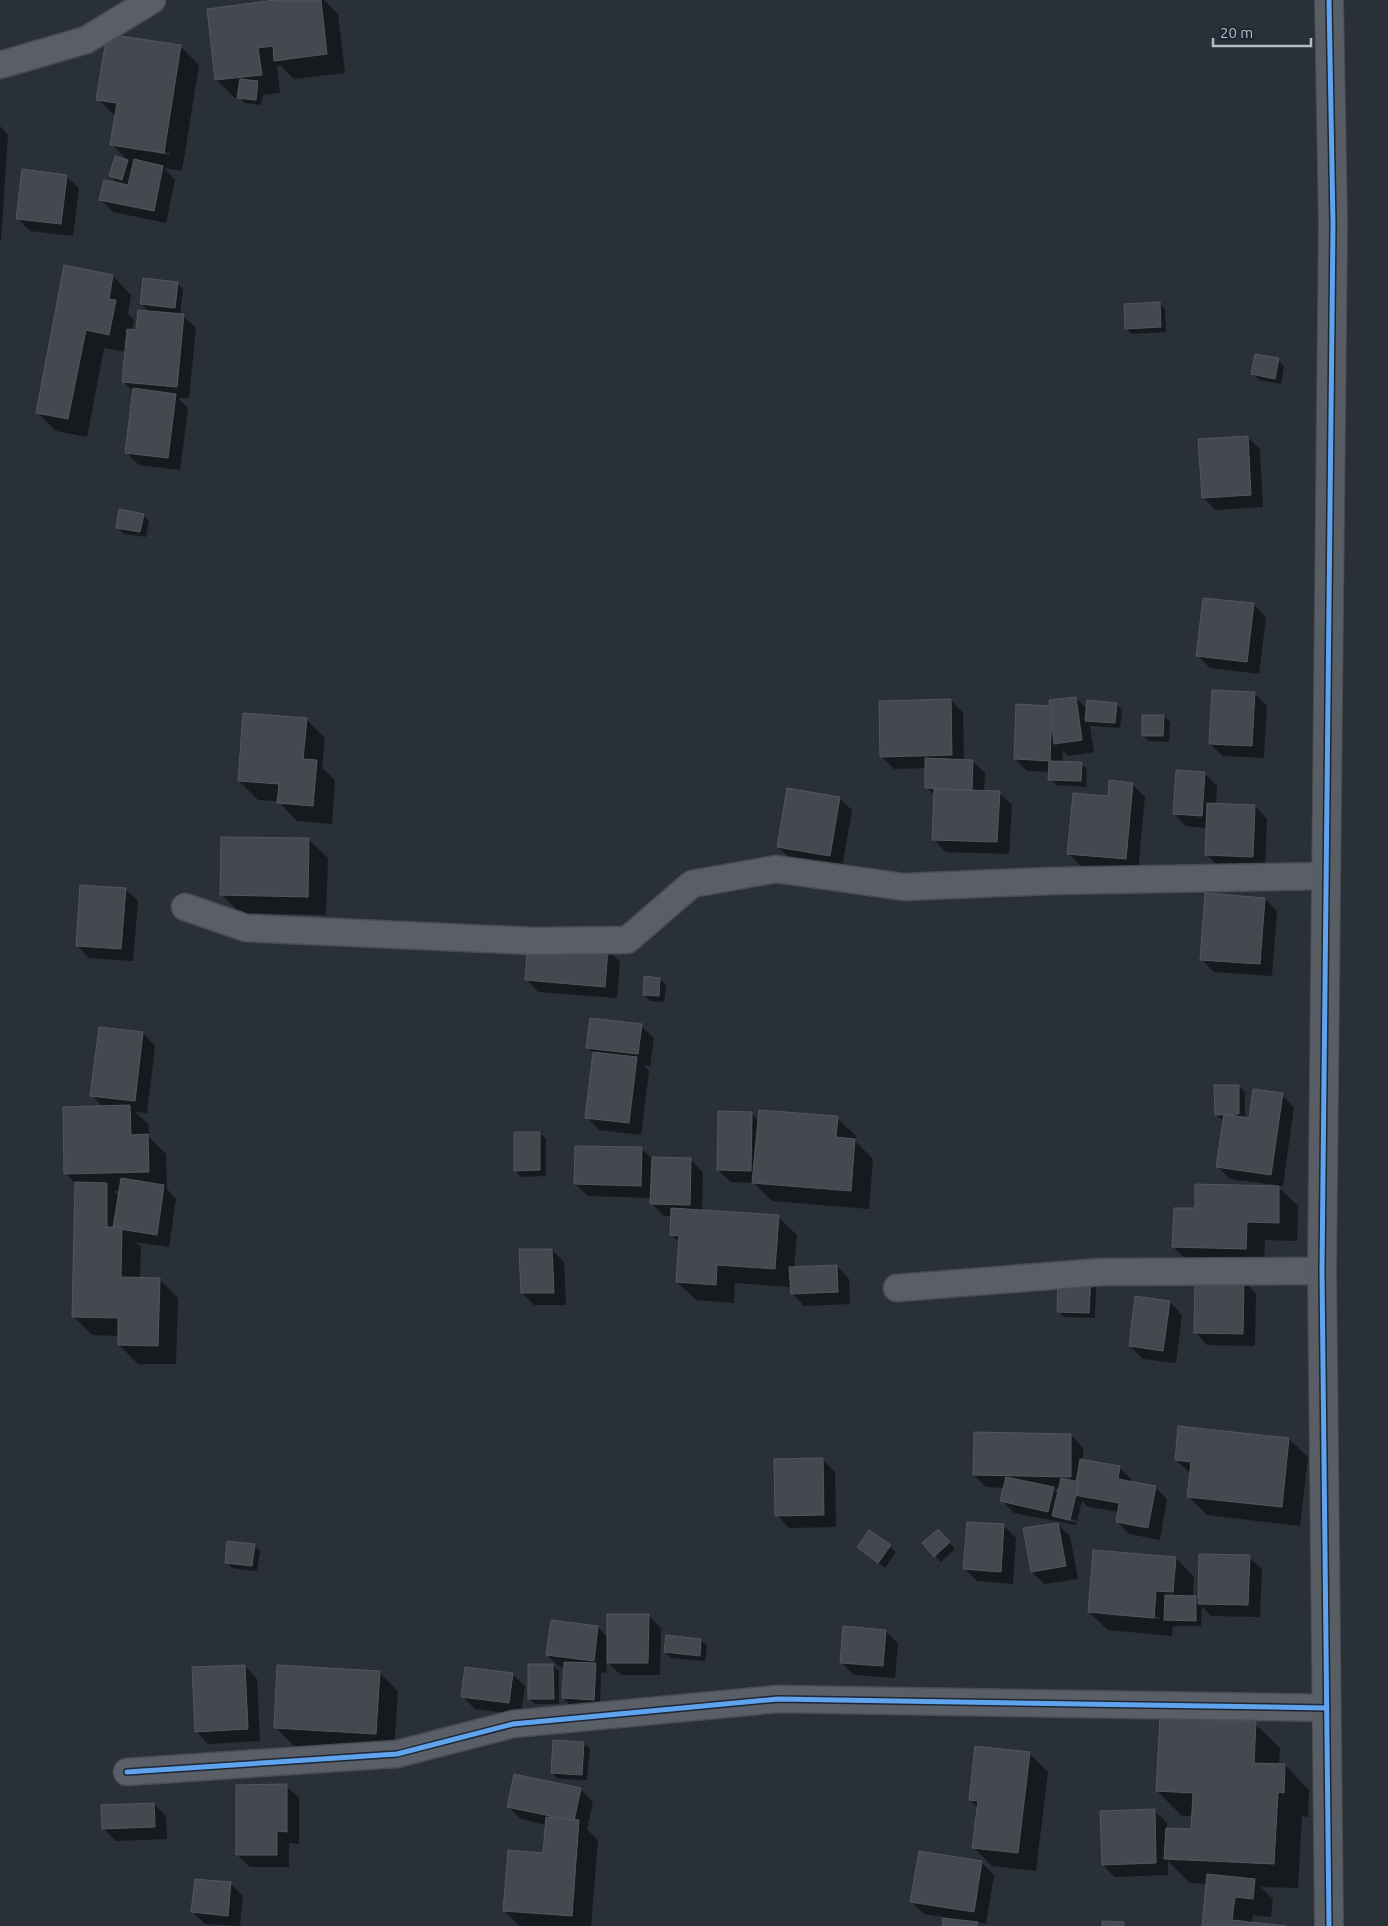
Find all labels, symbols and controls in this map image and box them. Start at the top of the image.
scale bar [1213,15,1310,47]
text: 20 m [1220,24,1253,41]

